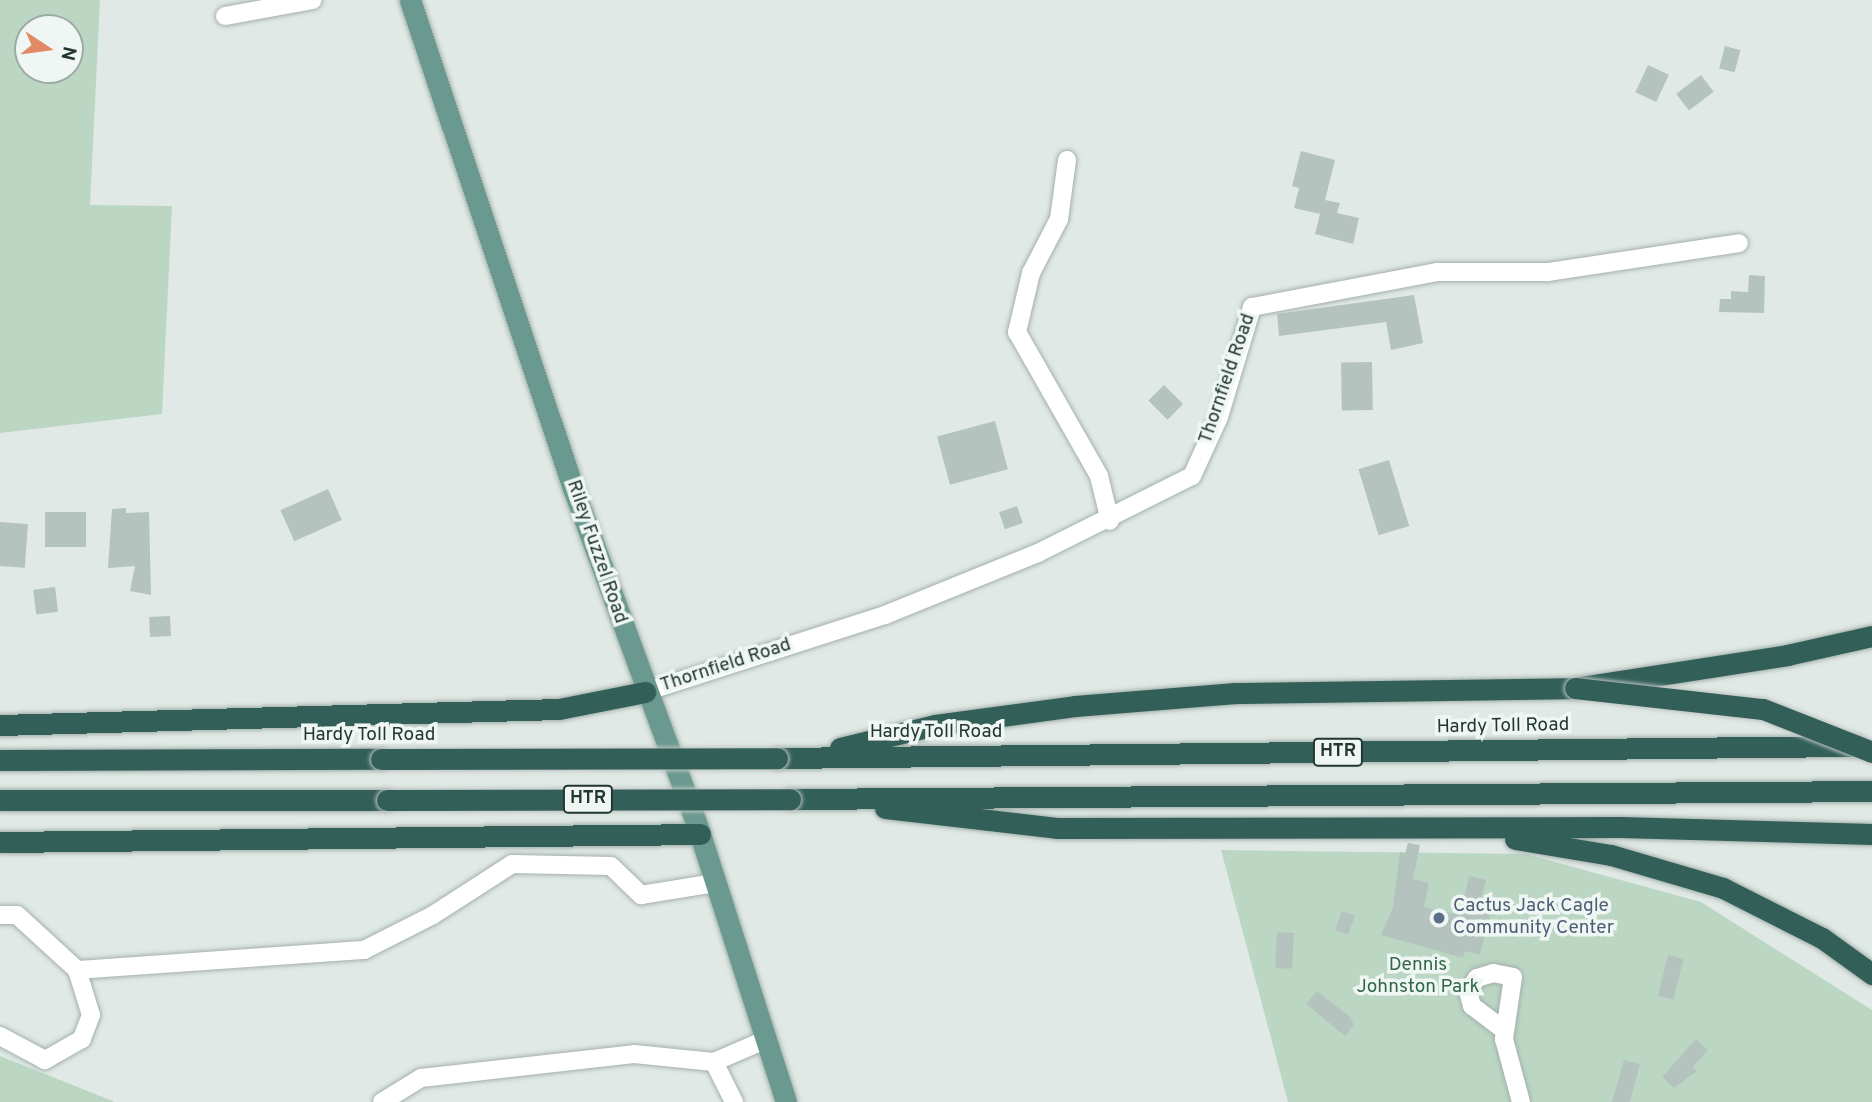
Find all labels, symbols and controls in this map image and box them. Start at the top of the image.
north arrow [14,14,84,84]
text: N [54,44,81,63]
street label: Thornfield Road [1195,311,1261,447]
street label: Riley Fuzzel Road [561,477,631,627]
street label: Thornfield Road [658,634,794,698]
street label: Hardy Toll Road [1436,714,1570,740]
street label: Hardy Toll Road [869,722,1003,744]
street label: Hardy Toll Road [302,725,436,747]
road number: HTR [1312,738,1364,766]
road number: HTR [562,784,614,814]
place label: Cactus Jack Cagle Community Center [1453,896,1614,940]
marker: Cactus Jack Cagle Community Center [1431,910,1447,926]
park label: Dennis Johnston Park [1356,955,1480,999]

